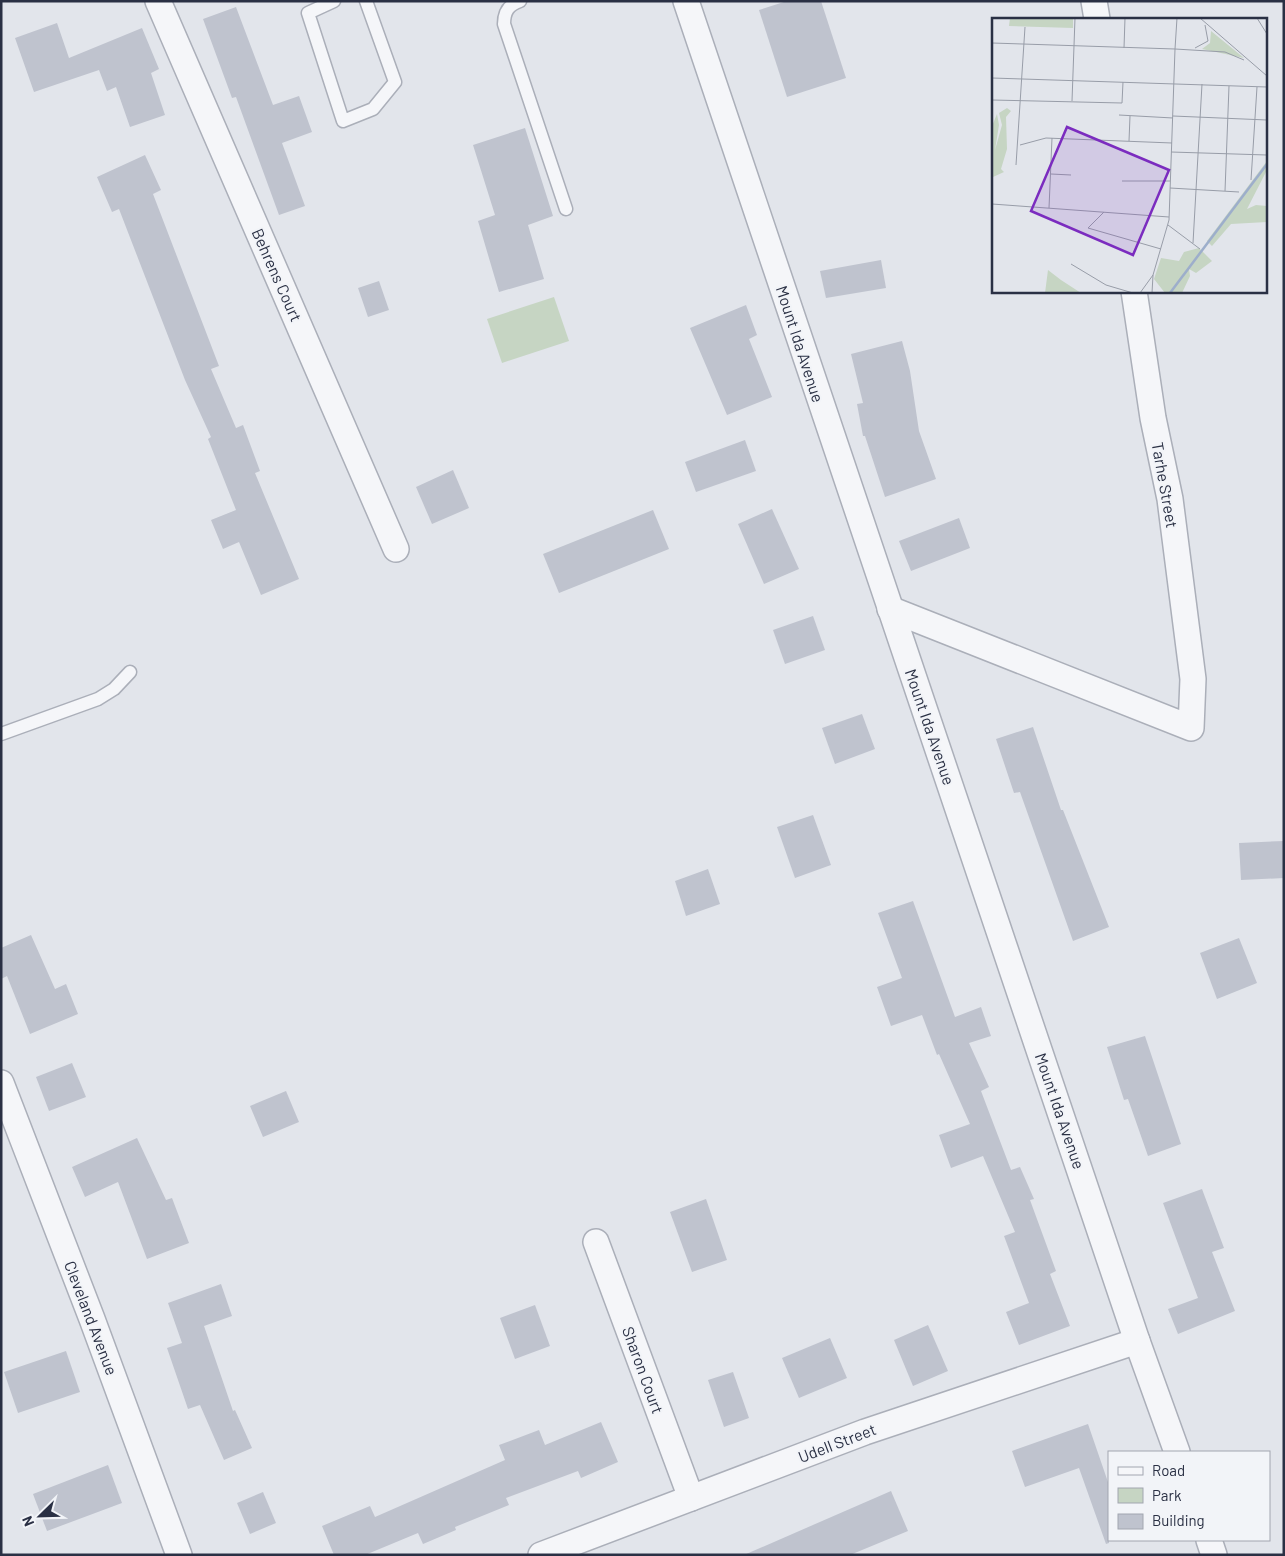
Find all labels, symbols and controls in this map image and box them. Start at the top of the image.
inset map [992,18,1268,292]
street label: Behrens Court [248,225,306,324]
street label: Mount Ida Avenue [773,283,828,405]
street label: Tarhe Street [1149,441,1182,529]
street label: Mount Ida Avenue [902,666,959,787]
street label: Mount Ida Avenue [1032,1050,1089,1171]
street label: Cleveland Avenue [61,1258,122,1378]
street label: Sharon Court [619,1324,668,1416]
street label: Udell Street [795,1419,878,1466]
legend [1108,1451,1270,1541]
text: Road [1152,1461,1185,1479]
text: Park [1152,1486,1182,1504]
north arrow [15,1491,65,1541]
text: Building [1152,1511,1205,1529]
text: N [18,1514,37,1529]

